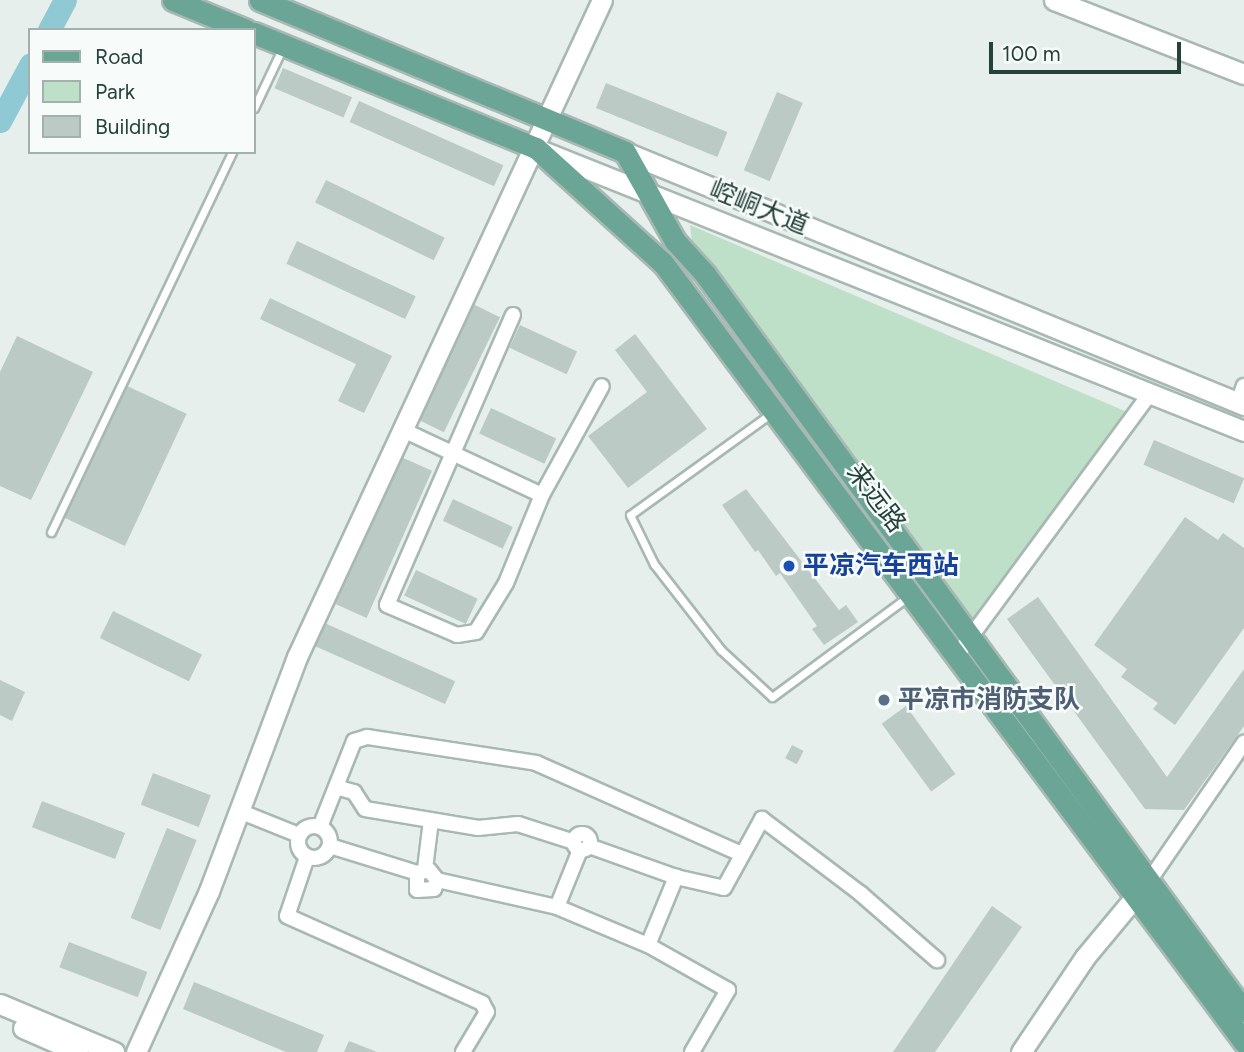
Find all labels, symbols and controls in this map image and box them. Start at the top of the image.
legend [28,28,256,154]
scale bar [992,28,1184,72]
text: 100 m [1002,41,1061,66]
text: Road [95,44,143,69]
text: Park [95,79,135,104]
text: Building [95,114,170,139]
street label: 崆峒大道 [705,174,813,242]
street label: 来远路 [840,457,912,539]
place label: 平凉汽车西站 [803,550,959,582]
marker: 平凉汽车西站 [781,558,797,574]
place label: 平凉市消防支队 [898,684,1080,716]
marker: 平凉市消防支队 [876,692,892,708]

